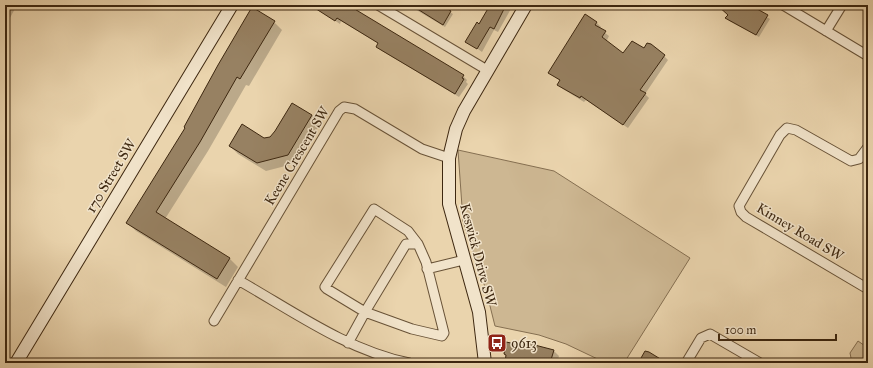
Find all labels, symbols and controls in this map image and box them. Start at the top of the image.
street label: Keene Crescent SW [261,103,334,208]
street label: 170 Street SW [82,135,140,216]
street label: Kinney Road SW [753,199,847,265]
street label: Keswick Drive SW [456,202,500,309]
scale bar [719,316,836,342]
text: 100 m [725,323,756,337]
bus stop icon: 9613 [486,332,508,354]
place label: 9613 [511,335,537,352]

